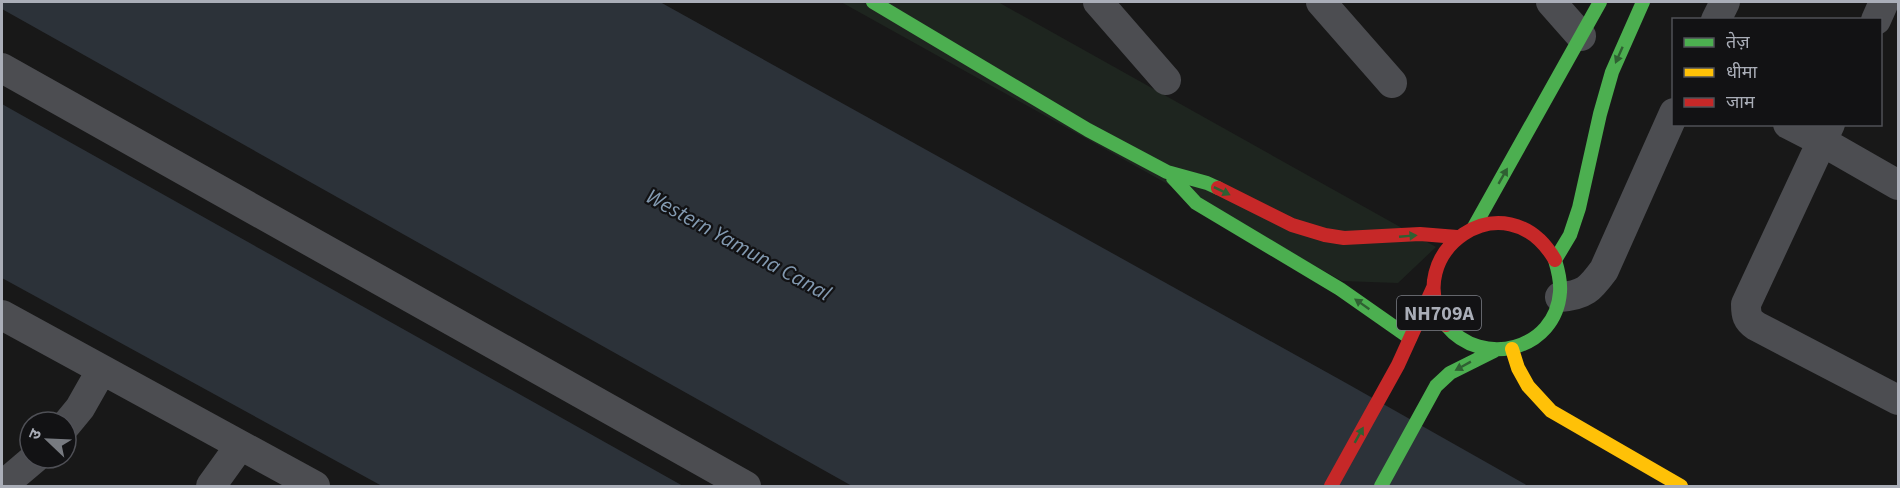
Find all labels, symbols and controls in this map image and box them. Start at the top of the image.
legend [1672,18,1882,126]
text: तेज़ [1726,30,1750,55]
one-way arrow [1614,46,1624,64]
text: धीमा [1726,60,1757,85]
text: जाम [1726,90,1756,115]
one-way arrow [1498,167,1508,184]
water label: Western Yamuna Canal [640,181,837,309]
one-way arrow [1214,186,1231,195]
one-way arrow [1398,231,1417,241]
road number: NH709A [1397,296,1481,330]
one-way arrow [1354,299,1370,310]
one-way arrow [1454,361,1471,371]
north arrow [18,410,78,470]
text: उ [23,425,47,443]
one-way arrow [1354,426,1364,443]

